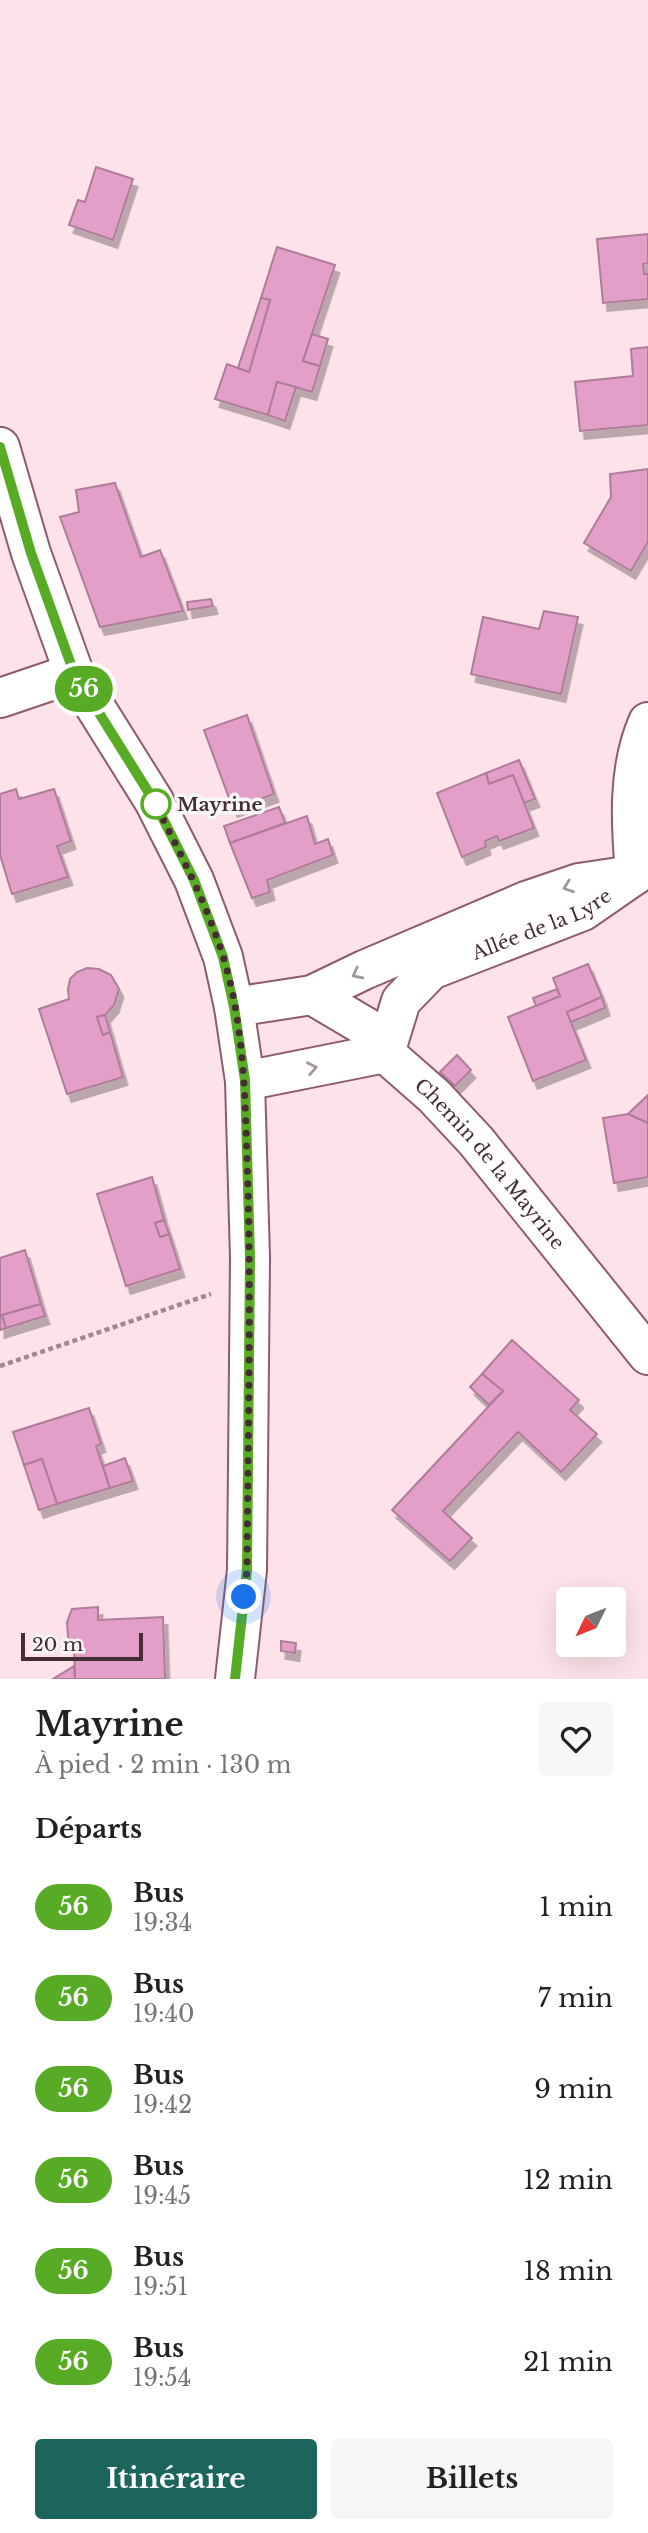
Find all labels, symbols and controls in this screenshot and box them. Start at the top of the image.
line badge: 56 [52,666,116,712]
text: 56 [69,674,99,703]
marker: Mayrine [141,789,171,819]
place label: Mayrine [177,793,263,816]
one-way arrow [562,878,574,892]
street label: Allée de la Lyre [468,884,615,965]
one-way arrow [352,965,365,979]
one-way arrow [306,1061,318,1076]
street label: Chemin de la Mayrine [410,1073,570,1254]
your location [226,1579,261,1614]
north arrow [556,1587,626,1657]
map controls [556,1587,626,1657]
scale bar [21,1630,144,1662]
text: 20 m [32,1633,83,1656]
button: heart [539,1702,613,1776]
text: Mayrine [35,1704,184,1745]
text: À pied · 2 min · 130 m [35,1751,291,1779]
text: Départs [35,1813,142,1845]
text: Bus [133,1877,184,1909]
text: 1 min [539,1891,613,1923]
text: 56 [58,1892,89,1921]
text: 19:34 [133,1909,192,1937]
text: Bus [133,1968,184,2000]
text: 7 min [538,1982,613,2014]
text: 56 [58,1983,89,2012]
text: 19:40 [133,2000,194,2028]
text: Bus [133,2059,184,2091]
text: 9 min [534,2073,613,2105]
text: 56 [58,2074,89,2103]
text: 19:42 [133,2091,192,2119]
text: Bus [133,2150,184,2182]
text: 12 min [523,2164,613,2196]
text: 56 [58,2165,89,2194]
text: 19:45 [133,2182,191,2210]
text: Bus [133,2241,184,2273]
text: 18 min [524,2255,613,2287]
text: 56 [58,2256,89,2285]
text: 19:51 [133,2273,188,2301]
text: Bus [133,2332,184,2364]
text: 21 min [523,2346,613,2378]
text: 56 [58,2347,89,2376]
text: 19:54 [133,2364,191,2392]
button: Itinéraire [35,2439,317,2519]
button: Billets [331,2439,613,2519]

